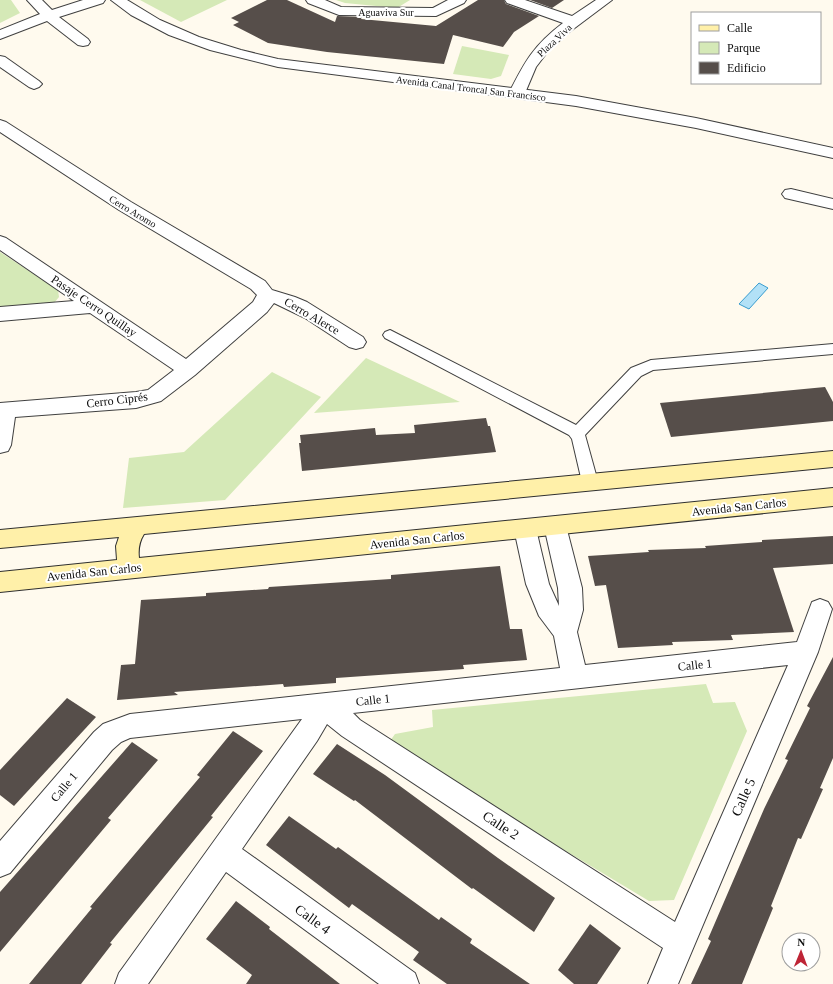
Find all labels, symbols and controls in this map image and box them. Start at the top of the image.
street label: Aguaviva Sur [358,7,414,18]
legend [691,12,821,84]
street label: Plaza Viva [535,21,574,59]
text: Calle [727,21,752,35]
text: Parque [727,41,760,55]
text: Edificio [727,61,766,75]
street label: Avenida Canal Troncal San Francisco [395,74,547,103]
street label: Cerro Aromo [107,193,158,230]
street label: Pasaje Cerro Quillay [49,272,139,340]
street label: Cerro Alerce [282,295,342,337]
street label: Cerro Ciprés [86,389,149,411]
street label: Avenida San Carlos [691,495,787,519]
street label: Avenida San Carlos [369,528,465,552]
street label: Avenida San Carlos [46,560,142,584]
street label: Calle 1 [677,656,713,674]
street label: Calle 1 [355,691,391,709]
street label: Calle 1 [48,769,80,805]
street label: Calle 5 [728,776,758,819]
street label: Calle 2 [480,808,522,843]
street label: Calle 4 [292,902,333,937]
north arrow [781,932,821,972]
text: N [797,936,805,948]

